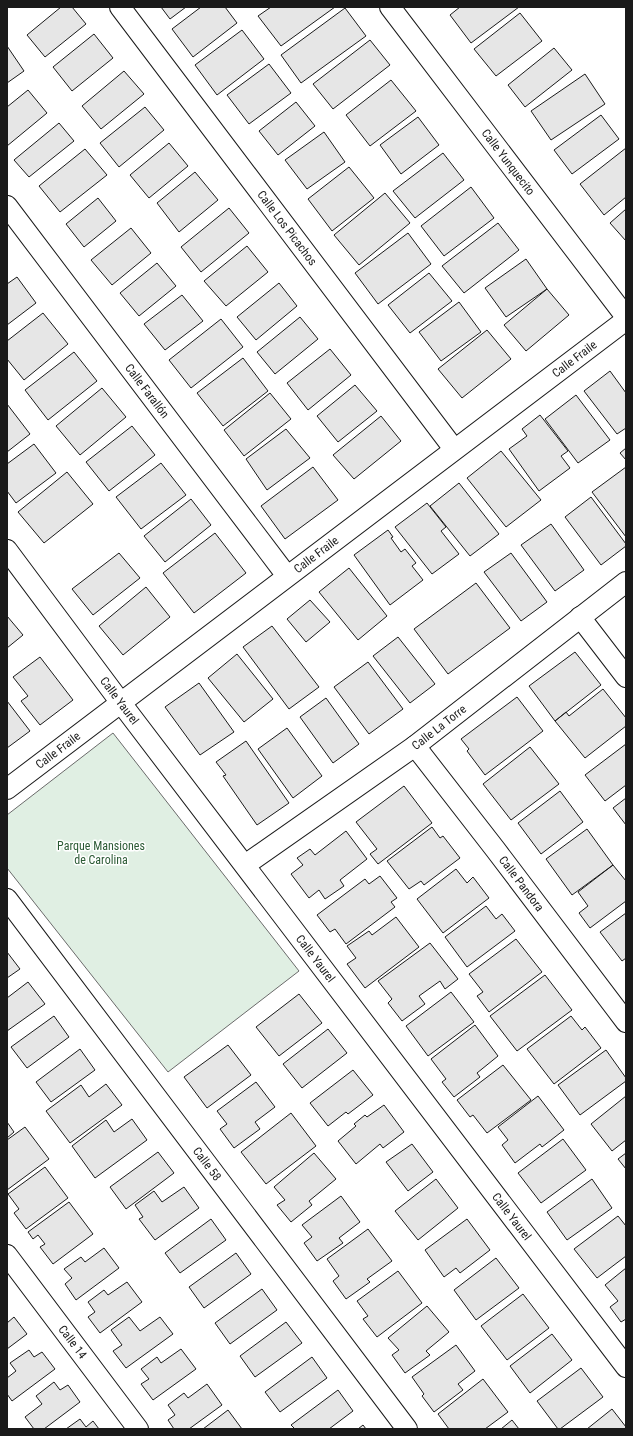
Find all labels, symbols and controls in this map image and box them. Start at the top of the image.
street label: Calle Yunquecito [478,126,538,198]
street label: Calle Los Picachos [254,188,320,268]
street label: Calle Fraile [549,337,600,380]
street label: Calle Farallón [122,361,172,421]
street label: Calle Fraile [291,533,342,576]
street label: Calle Yaurel [97,674,142,727]
street label: Calle La Torre [409,702,469,753]
street label: Calle Fraile [33,729,83,772]
park label: Parque Mansiones de Carolina [57,839,145,867]
street label: Calle Pandora [496,853,547,914]
street label: Calle Yaurel [293,932,338,985]
street label: Calle 58 [190,1144,224,1184]
street label: Calle Yaurel [489,1190,534,1243]
street label: Calle 14 [55,1323,90,1362]

